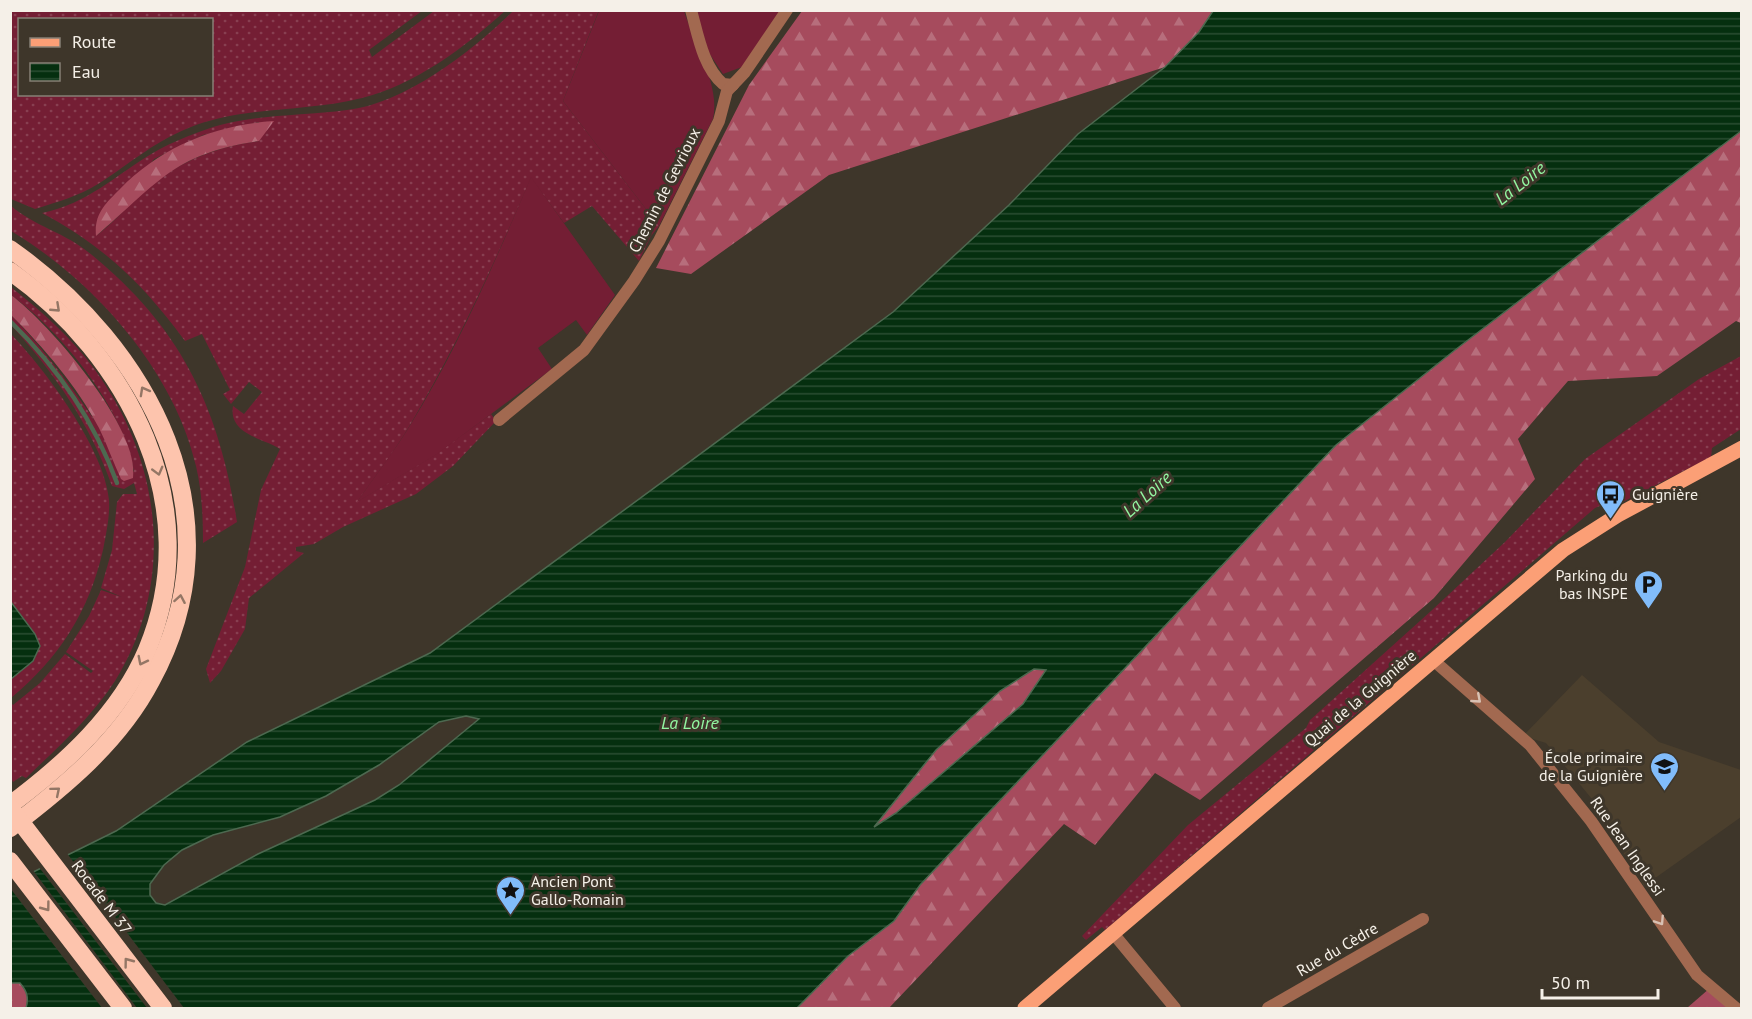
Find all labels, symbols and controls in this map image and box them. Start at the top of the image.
legend [18,18,213,96]
text: Route [72,30,116,53]
text: Eau [72,60,100,83]
street label: Chemin de Gevrioux [624,124,704,256]
water label: La Loire [1490,156,1550,210]
one-way arrow [49,301,60,312]
one-way arrow [140,387,151,397]
one-way arrow [151,465,163,476]
water label: La Loire [1118,466,1177,522]
bus stop icon: Guignière [1595,478,1627,520]
place label: Guignière [1632,484,1698,504]
place label: Parking du bas INSPE [1555,565,1628,603]
parking icon: Parking du bas INSPE [1633,568,1665,610]
one-way arrow [174,594,186,604]
street label: Quai de la Guignière [1300,645,1420,751]
one-way arrow [137,655,149,666]
one-way arrow [1470,692,1481,703]
water label: La Loire [661,711,720,734]
place label: École primaire de la Guignière [1539,747,1643,785]
school or university icon: École primaire de la Guignière [1648,750,1680,792]
one-way arrow [49,787,60,798]
street label: Rue Jean Inglessi [1586,792,1670,900]
street label: Rocade M 37 [68,856,136,938]
place label: Ancien Pont Gallo-Romain [531,871,624,909]
place icon: Ancien Pont Gallo-Romain [494,874,526,916]
one-way arrow [39,901,50,912]
one-way arrow [1653,914,1664,925]
street label: Rue du Cèdre [1293,918,1381,980]
one-way arrow [124,958,135,969]
scale bar [1542,962,1658,1000]
text: 50 m [1551,971,1590,994]

